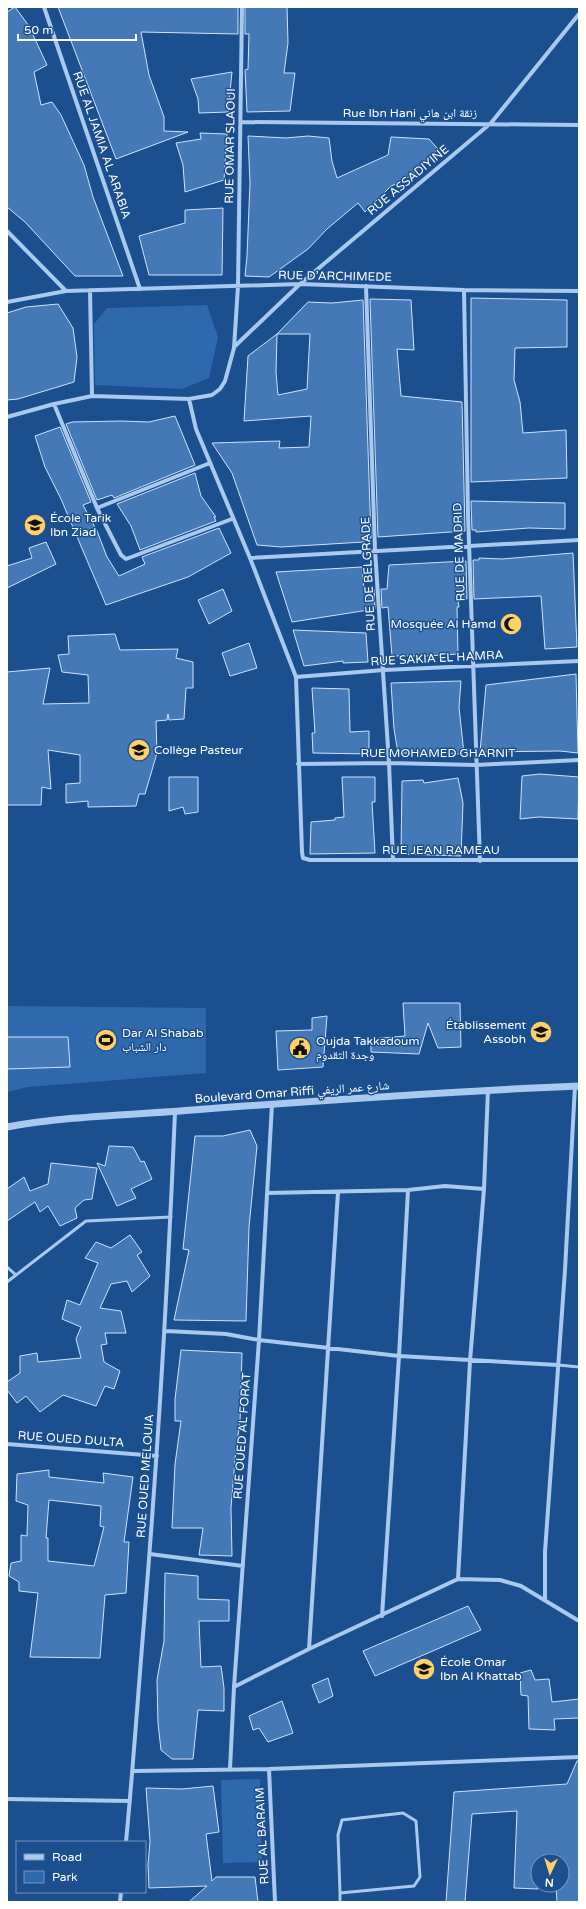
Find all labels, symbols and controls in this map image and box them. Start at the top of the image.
scale bar [18,16,136,42]
text: 50 m [24,23,53,37]
street label: RUE AL JAMIA AL ARABIA [70,69,134,221]
street label: RUE OMAR SLAOUI [222,88,238,204]
street label: Rue Ibn Hani زنقة ابن هاني [343,106,478,123]
street label: RUE ASSADIYINE [364,142,452,218]
street label: RUE D’ARCHIMEDE [278,268,392,284]
street label: RUE DE MADRID [450,502,468,602]
place label: École Tarik Ibn Ziad [50,511,112,539]
school or university icon: École Tarik Ibn Ziad [22,512,48,538]
street label: RUE DE BELGRADE [358,516,378,631]
mosque icon: Mosquée Al Hamd [498,611,524,637]
place label: Mosquée Al Hamd [391,617,496,631]
street label: RUE SAKIA EL HAMRA [370,648,504,668]
school or university icon: Collège Pasteur [126,737,152,763]
place label: Collège Pasteur [154,743,244,757]
street label: RUE MOHAMED GHARNIT [360,746,516,760]
street label: RUE JEAN RAMEAU [382,843,500,857]
place label: Établissement Assobh [446,1018,526,1046]
school or university icon: Établissement Assobh [528,1019,554,1045]
place label: Dar Al Shabab دار الشباب [122,1026,204,1054]
sports icon: Dar Al Shabab دار الشباب [93,1027,119,1053]
place label: Oujda Takkadoum وجدة التقدوم [316,1034,419,1063]
public building icon: Oujda Takkadoum وجدة التقدوم [287,1035,313,1061]
street label: Boulevard Omar Riffi شارع عمر الريفي [194,1078,390,1109]
street label: RUE OUED AL FORAT [231,1372,253,1500]
street label: RUE OUED MELOUIA [134,1413,156,1539]
street label: RUE OUED DULTA [17,1428,125,1450]
place label: École Omar Ibn Al Khattab [440,1655,522,1683]
school or university icon: École Omar Ibn Al Khattab [411,1656,437,1682]
street label: RUE AL BARAIM [252,1787,272,1885]
legend [16,1841,146,1893]
text: Road [52,1850,82,1864]
north arrow [530,1853,570,1893]
text: Park [52,1870,78,1884]
text: N [544,1876,554,1889]

